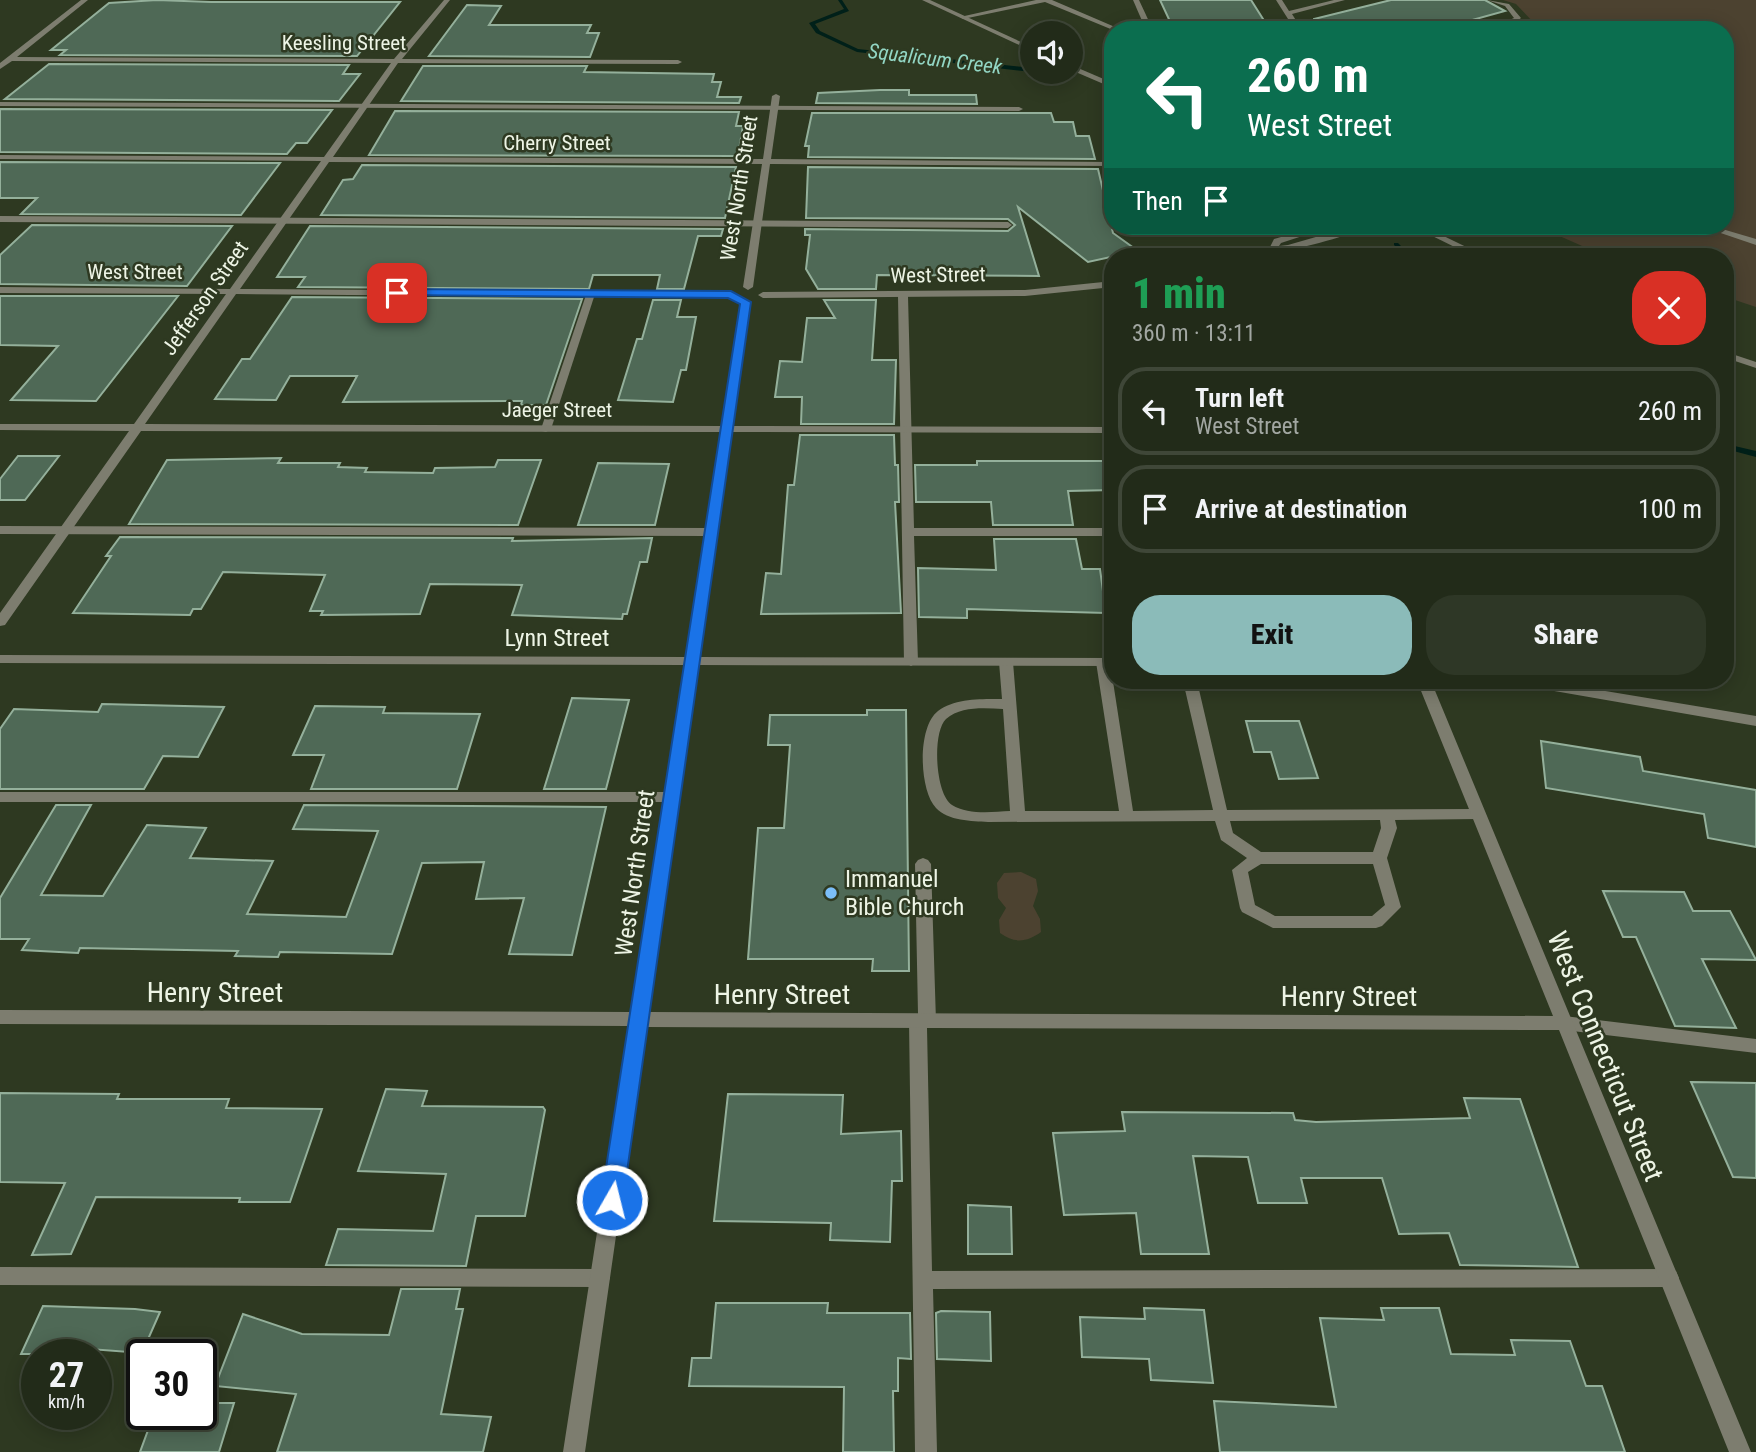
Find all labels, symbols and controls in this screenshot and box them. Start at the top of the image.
map controls [1020,21,1083,84]
button: sound [1020,21,1083,84]
street label: Keesling Street [282,31,406,55]
water label: Squalicum Creek [867,39,1004,79]
text: 260 m [1247,47,1369,104]
icon: left [1132,49,1223,140]
text: West Street [1247,106,1392,144]
street label: West North Street [716,114,762,262]
street label: Cherry Street [503,131,611,155]
icon: arrive [1197,182,1235,220]
text: Then [1132,186,1183,216]
street label: Jefferson Street [157,236,253,360]
street label: West Street [87,260,183,284]
street label: West Street [890,262,986,288]
pin [367,263,427,323]
text: 1 min [1132,269,1226,318]
button: close [1632,271,1706,345]
icon: arrive [378,274,416,312]
text: 360 m · 13:11 [1132,320,1256,347]
text: Turn left [1195,383,1284,413]
icon: left [1136,392,1174,430]
text: 260 m [1638,396,1702,426]
street label: Jaeger Street [502,398,612,422]
text: West Street [1195,413,1299,440]
icon: arrive [1136,490,1174,528]
text: Arrive at destination [1195,494,1407,524]
text: 100 m [1638,494,1702,524]
button: Exit [1132,595,1412,675]
button: Share [1426,595,1706,675]
street label: Lynn Street [505,624,609,652]
street label: West North Street [609,788,661,958]
place label: Immanuel Bible Church [845,865,964,921]
marker: Immanuel Bible Church [823,885,839,901]
street label: West Connecticut Street [1540,927,1671,1186]
street label: Henry Street [147,976,283,1009]
street label: Henry Street [714,978,850,1011]
street label: Henry Street [1281,980,1417,1013]
position arrow [575,1163,649,1237]
speed limit sign: 30 [126,1339,217,1430]
text: 27 [49,1355,84,1396]
text: km/h [48,1391,85,1412]

